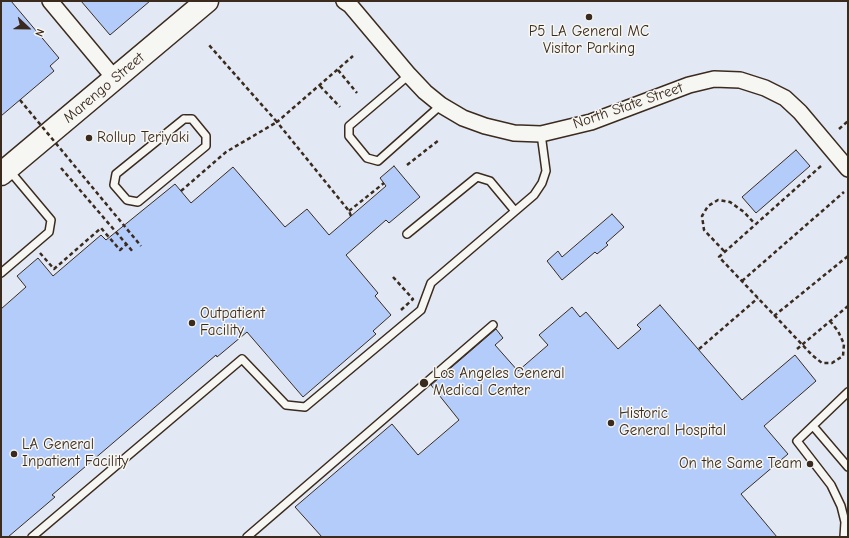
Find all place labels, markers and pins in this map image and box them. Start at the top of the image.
marker: P5 LA General MC Visitor Parking [584,12,594,22]
place label: P5 LA General MC Visitor Parking [529,23,649,58]
place label: Rollup Teriyaki [97,129,189,147]
marker: Rollup Teriyaki [84,133,94,143]
place label: Outpatient Facility [200,305,265,340]
marker: Outpatient Facility [187,318,197,328]
place label: Los Angeles General Medical Center [433,365,565,400]
marker: Los Angeles General Medical Center [418,377,430,389]
place label: Historic General Hospital [619,405,726,440]
marker: Historic General Hospital [606,418,616,428]
place label: LA General Inpatient Facility [22,436,129,471]
marker: LA General Inpatient Facility [9,449,19,459]
place label: On the Same Team [679,455,802,473]
marker: On the Same Team [805,459,815,469]

